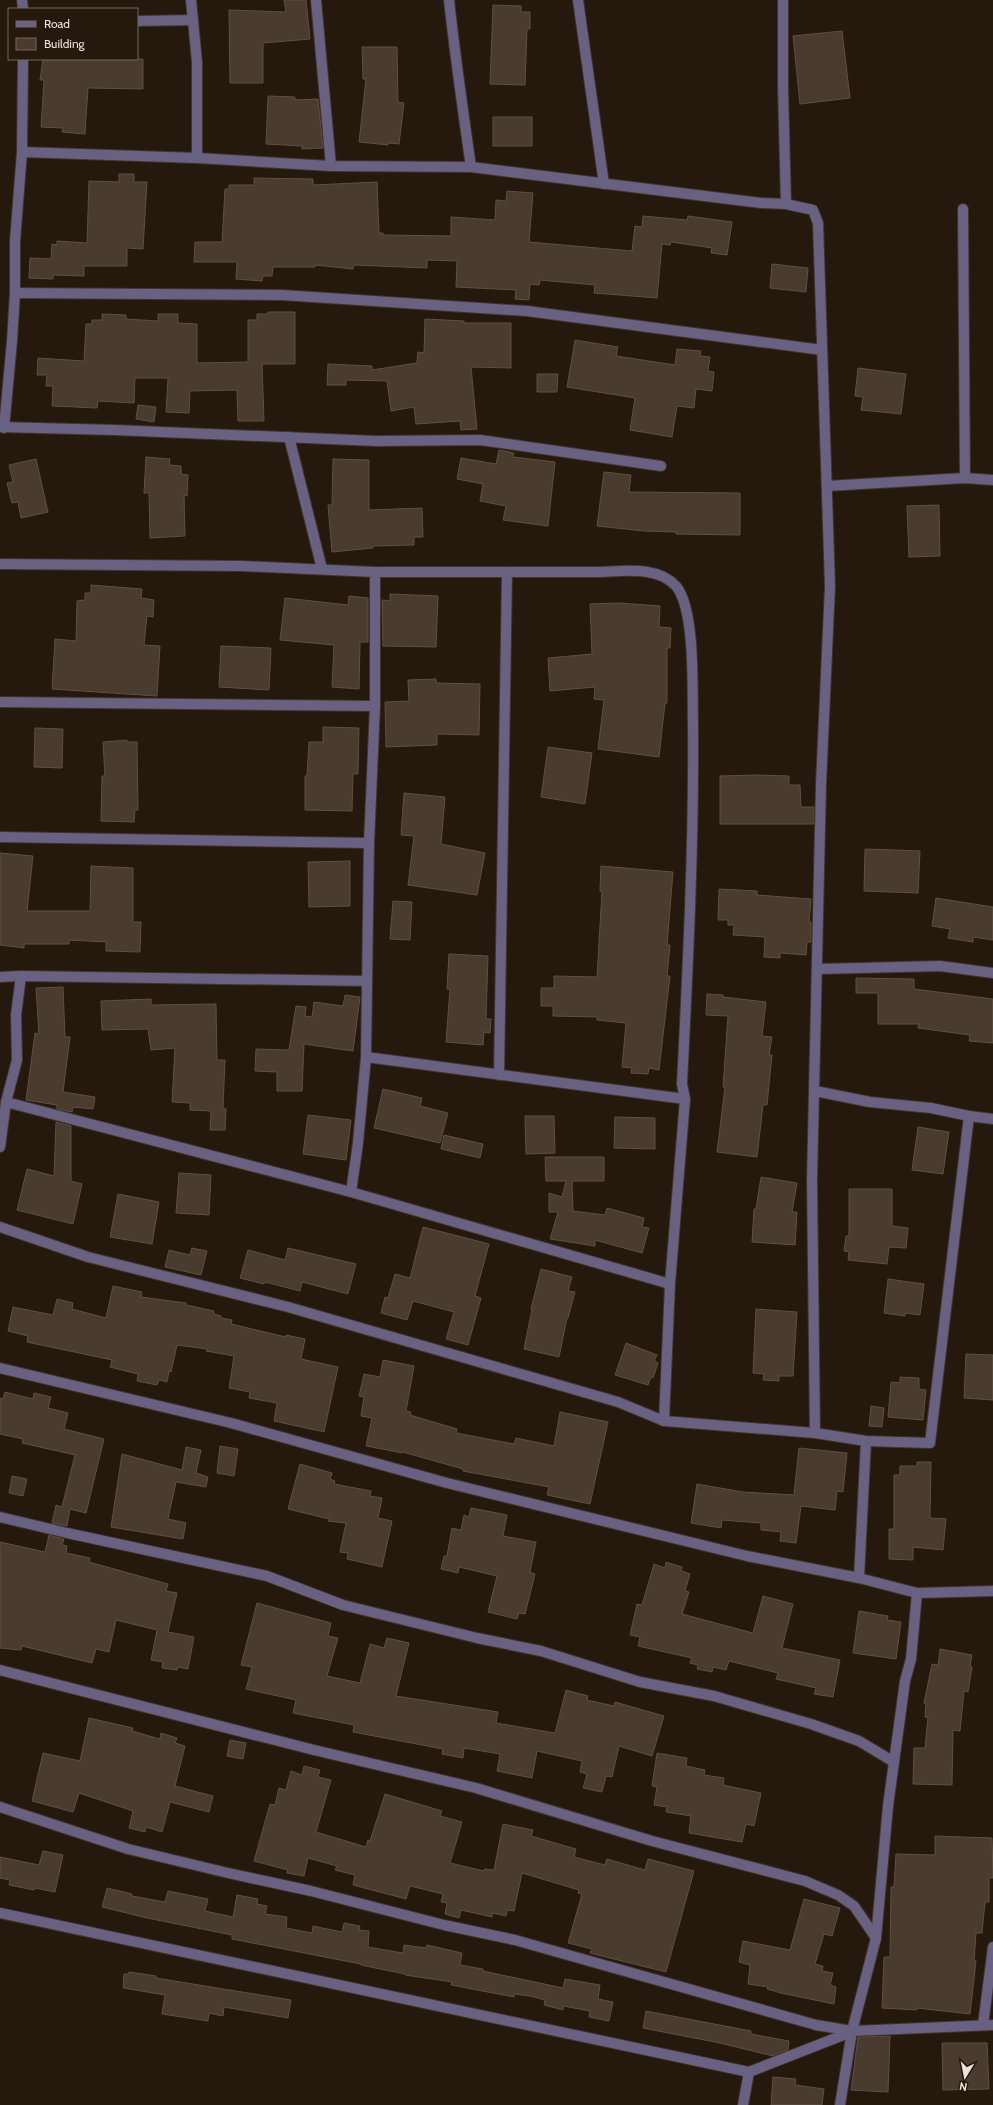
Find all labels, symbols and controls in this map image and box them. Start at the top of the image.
legend [8,8,138,60]
text: Road [44,16,70,31]
text: Building [44,36,86,51]
north arrow [945,2057,985,2097]
text: N [958,2079,968,2094]

